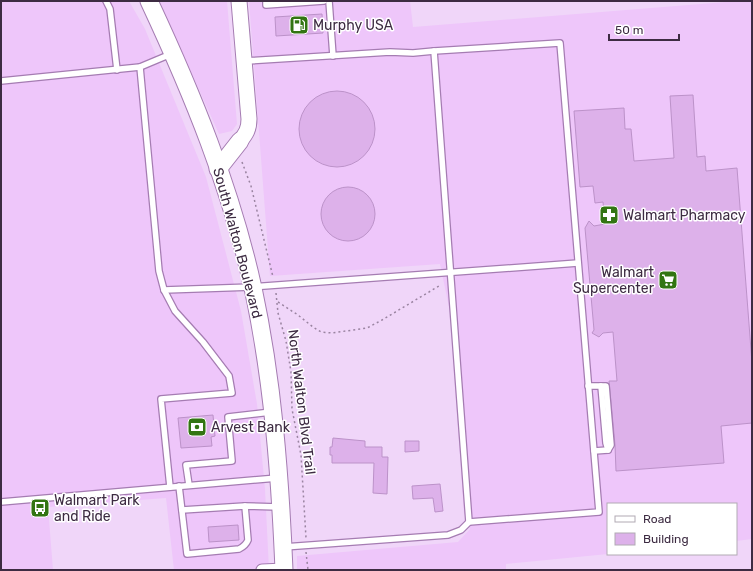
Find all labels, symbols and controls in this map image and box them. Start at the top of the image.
fuel station icon: Murphy USA [288,14,310,36]
scale bar [609,16,679,42]
place label: Murphy USA [313,17,394,34]
text: 50 m [615,23,643,37]
street label: South Walton Boulevard [209,166,266,320]
pharmacy icon: Walmart Pharmacy [598,204,620,226]
place label: Walmart Pharmacy [623,207,746,224]
place label: Walmart Supercenter [573,264,655,297]
supermarket icon: Walmart Supercenter [657,269,679,291]
street label: North Walton Blvd Trail [284,329,319,476]
bank icon: Arvest Bank [186,416,208,438]
place label: Arvest Bank [211,419,291,436]
place label: Walmart Park and Ride [54,492,140,525]
bus stop icon: Walmart Park and Ride [29,497,51,519]
legend [607,503,737,555]
text: Road [643,512,671,526]
text: Building [643,532,689,546]

